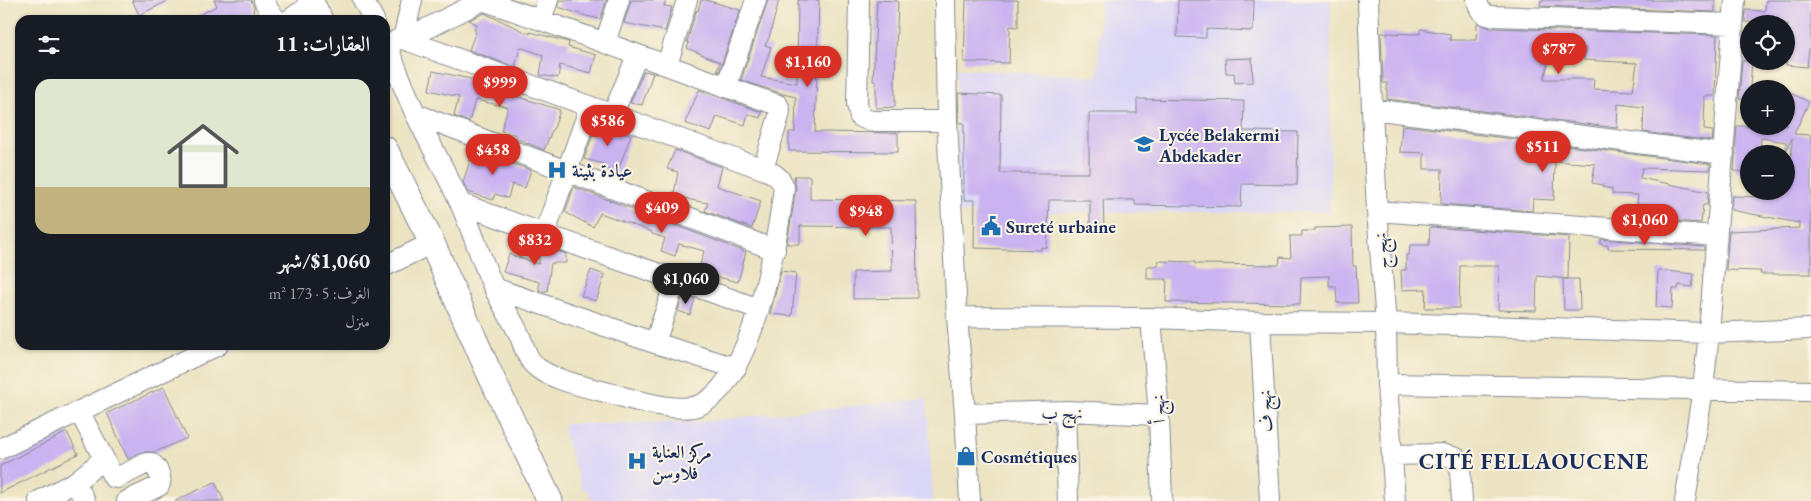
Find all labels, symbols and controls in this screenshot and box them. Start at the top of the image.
map controls [1740,15,1795,200]
button: locate [1740,15,1795,70]
text: العقارات: 11 [276,30,370,57]
icon: filters [35,31,63,59]
pin: $787 [1529,32,1589,75]
text: $787 [1543,38,1575,59]
pin: $1,160 [767,46,849,88]
text: $1,160 [785,51,831,72]
pin: $999 [470,66,530,108]
text: $999 [484,71,516,92]
button: + [1740,80,1795,135]
pin: $586 [578,104,638,147]
text: $586 [592,110,624,131]
icon: home [158,111,248,201]
place label: Lycée Belakermi Abdekader [1158,123,1280,167]
pin: $511 [1513,130,1573,173]
school or university icon: Lycée Belakermi Abdekader [1133,133,1155,155]
pin: $458 [463,134,523,176]
text: $511 [1527,136,1559,157]
text: $458 [477,139,509,160]
button: − [1740,145,1795,200]
hospital icon: عيادة بثينة [546,159,568,181]
place label: عيادة بثينة [572,159,632,182]
pin: $409 [632,192,692,234]
pin: $948 [836,194,896,237]
text: $409 [646,197,678,218]
text: $948 [850,200,882,221]
pin: $1,060 [1604,204,1686,246]
text: $1,060 [1622,209,1668,230]
public building icon: Sureté urbaine [980,215,1002,237]
place label: Sureté urbaine [1006,215,1117,238]
pin: $832 [505,224,565,266]
text: $832 [519,229,551,250]
street label: نهج ج [1368,231,1399,270]
text: $1,060/شهر [278,247,370,274]
pin: $1,060 [645,262,727,305]
text: $1,060 [663,268,709,289]
text: الغرف: 5 · 173 m² [269,283,370,304]
text: منزل [345,311,370,332]
street label: نهج ف [1252,389,1283,433]
street label: نهج أ [1145,393,1175,424]
street label: نهج ب [1041,401,1083,429]
place label: مركز العناية فلاوسن [652,440,712,485]
shop icon: Cosmétiques [955,445,977,467]
place label: Cosmétiques [981,445,1077,468]
district label: CITÉ FELLAOUCENE [1419,447,1649,476]
hospital icon: مركز العناية فلاوسن [626,450,648,472]

